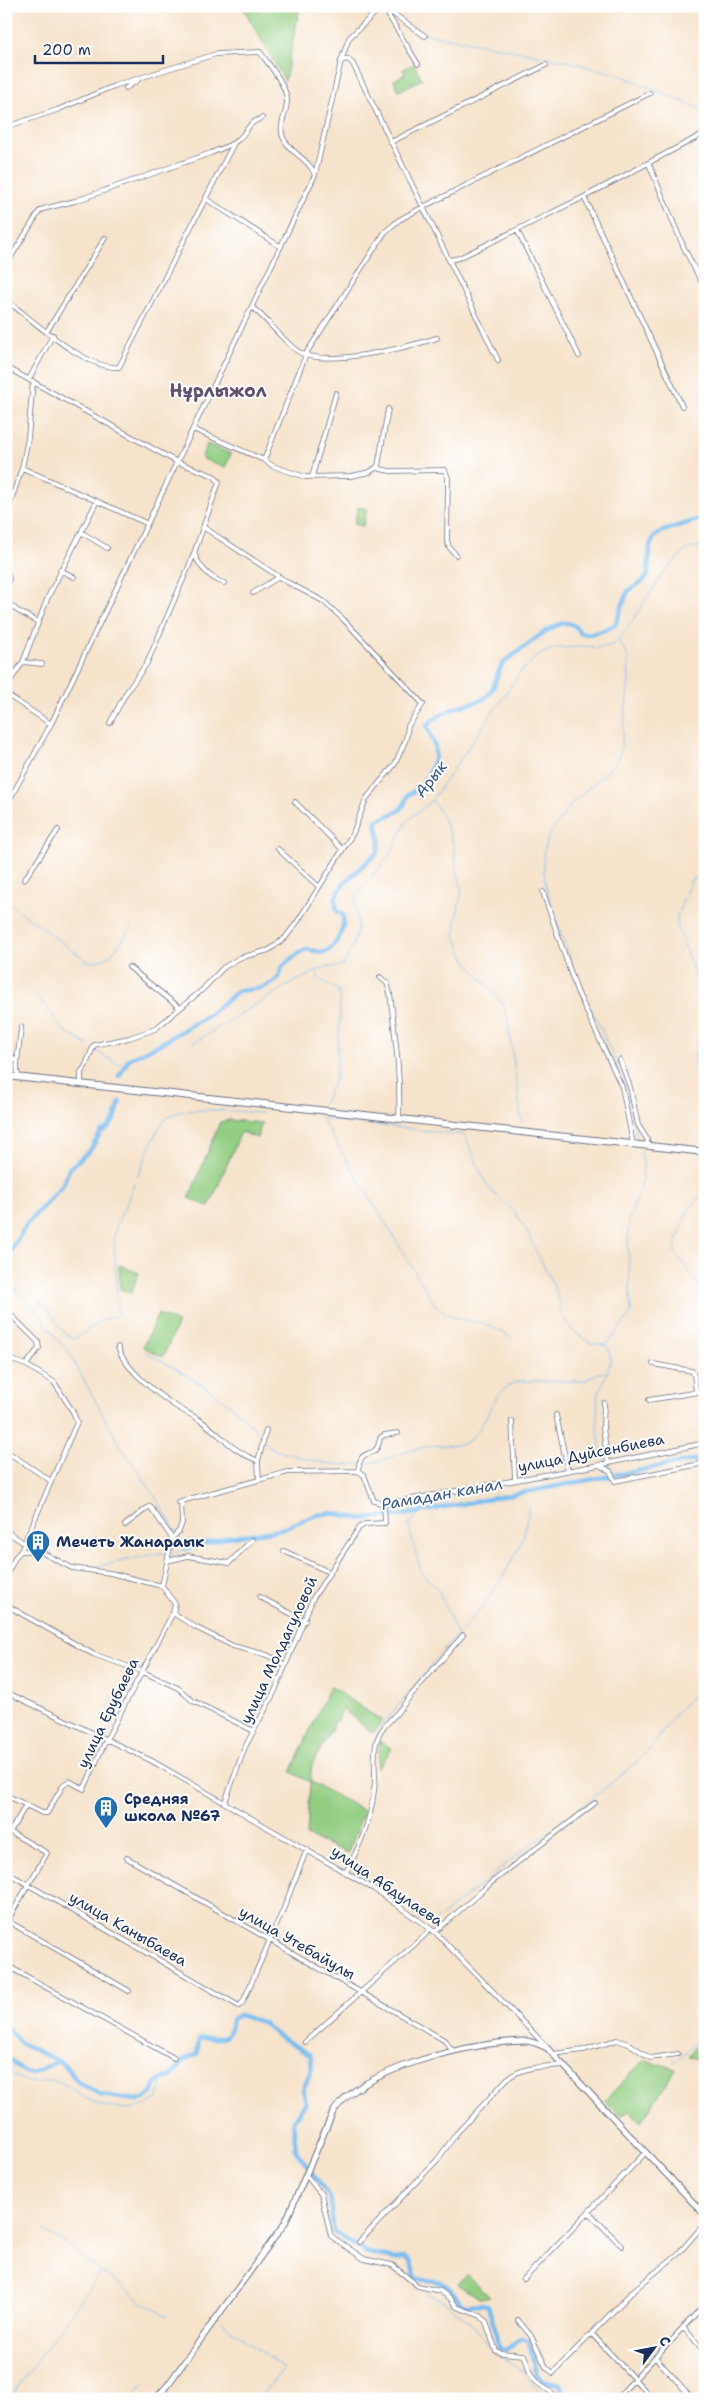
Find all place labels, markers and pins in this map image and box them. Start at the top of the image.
building icon: Мечеть Жанараык [25,1529,51,1563]
place label: Мечеть Жанараык [56,1532,205,1552]
place label: Средняя школа №67 [124,1789,221,1826]
building icon: Средняя школа №67 [93,1795,119,1829]

